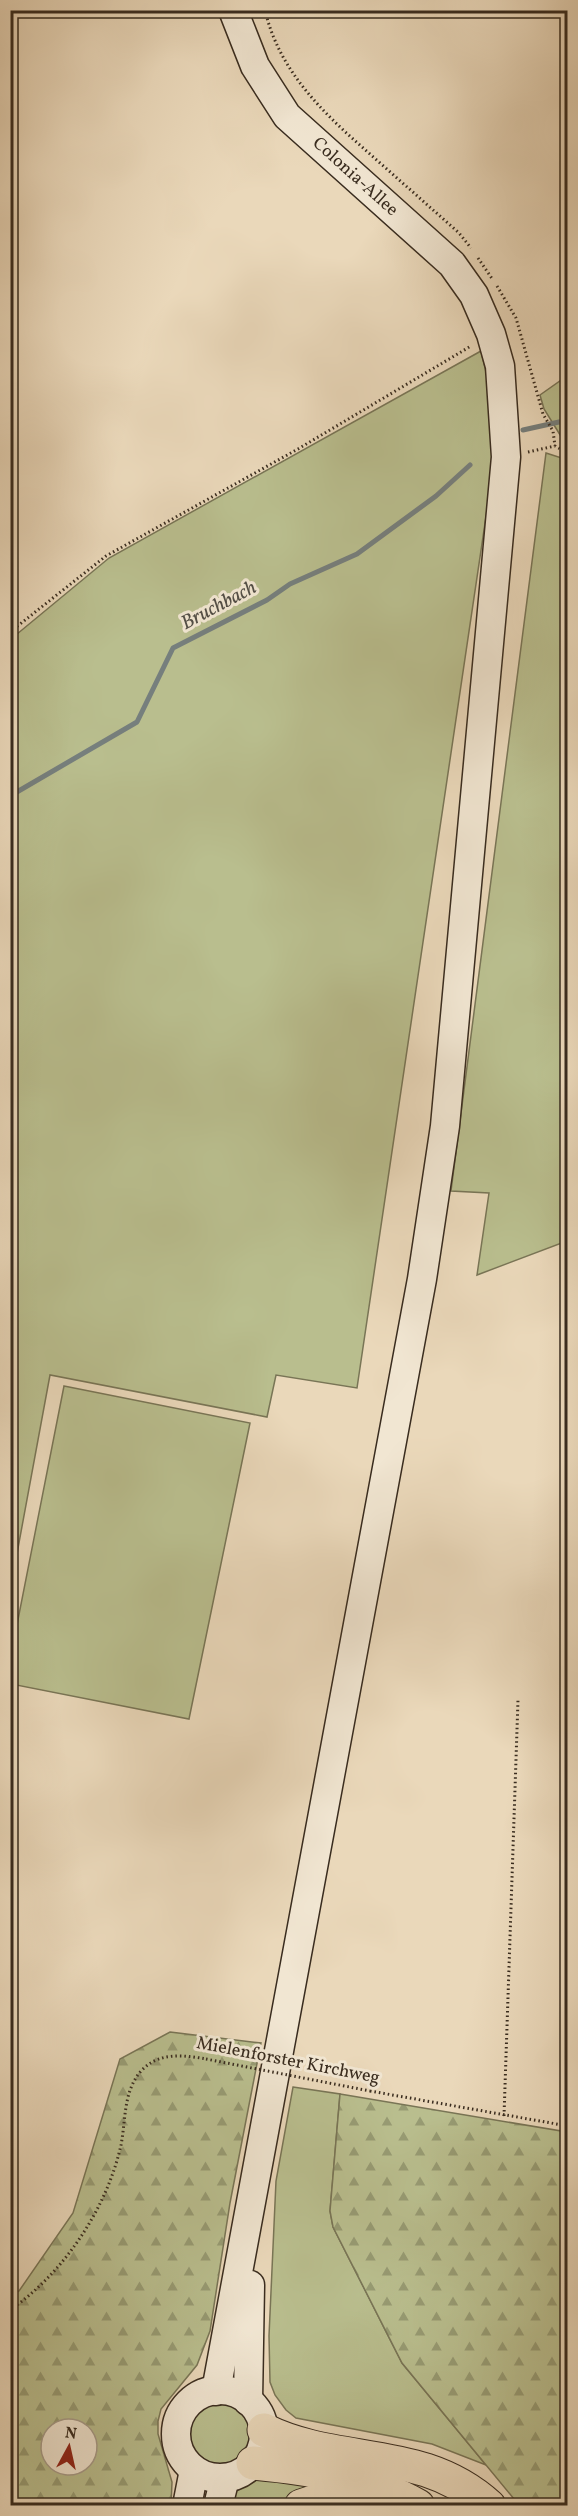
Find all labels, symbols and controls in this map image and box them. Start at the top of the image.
street label: Colonia-Allee [306,132,404,222]
water label: Bruchbach [176,574,262,638]
street label: Mielenforster Kirchweg [194,2031,382,2091]
north arrow [39,2417,99,2477]
text: N [64,2422,78,2446]

